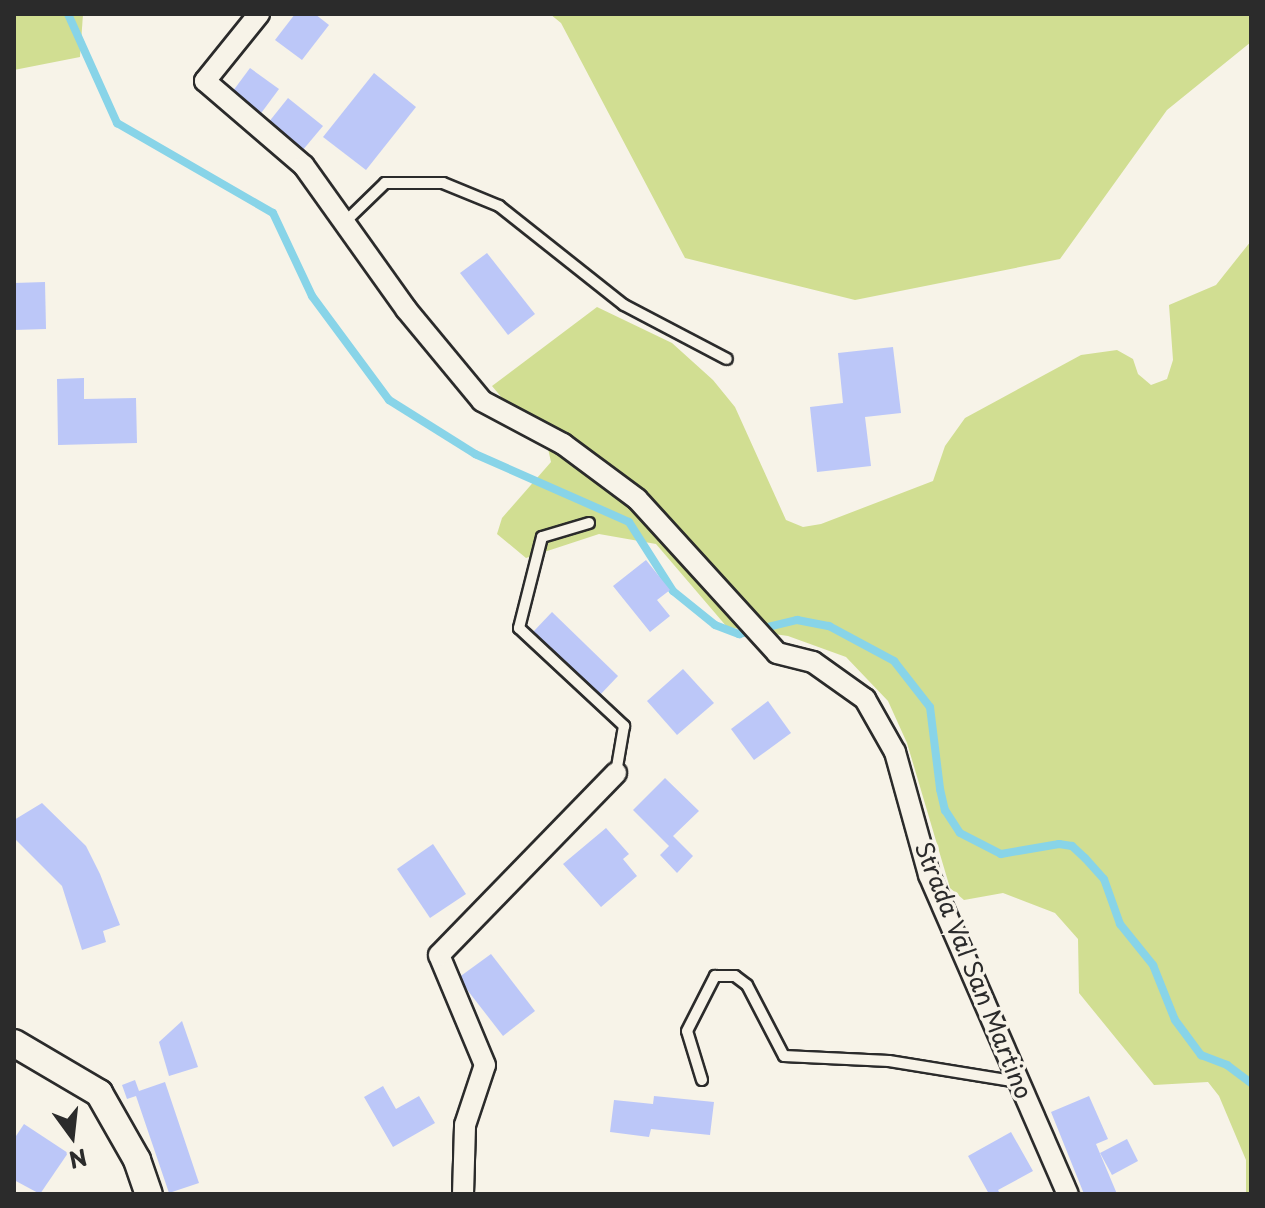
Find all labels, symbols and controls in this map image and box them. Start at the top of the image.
street label: Strada Val San Martino [909,837,1039,1103]
north arrow [32,1096,112,1176]
text: N [66,1141,91,1178]

